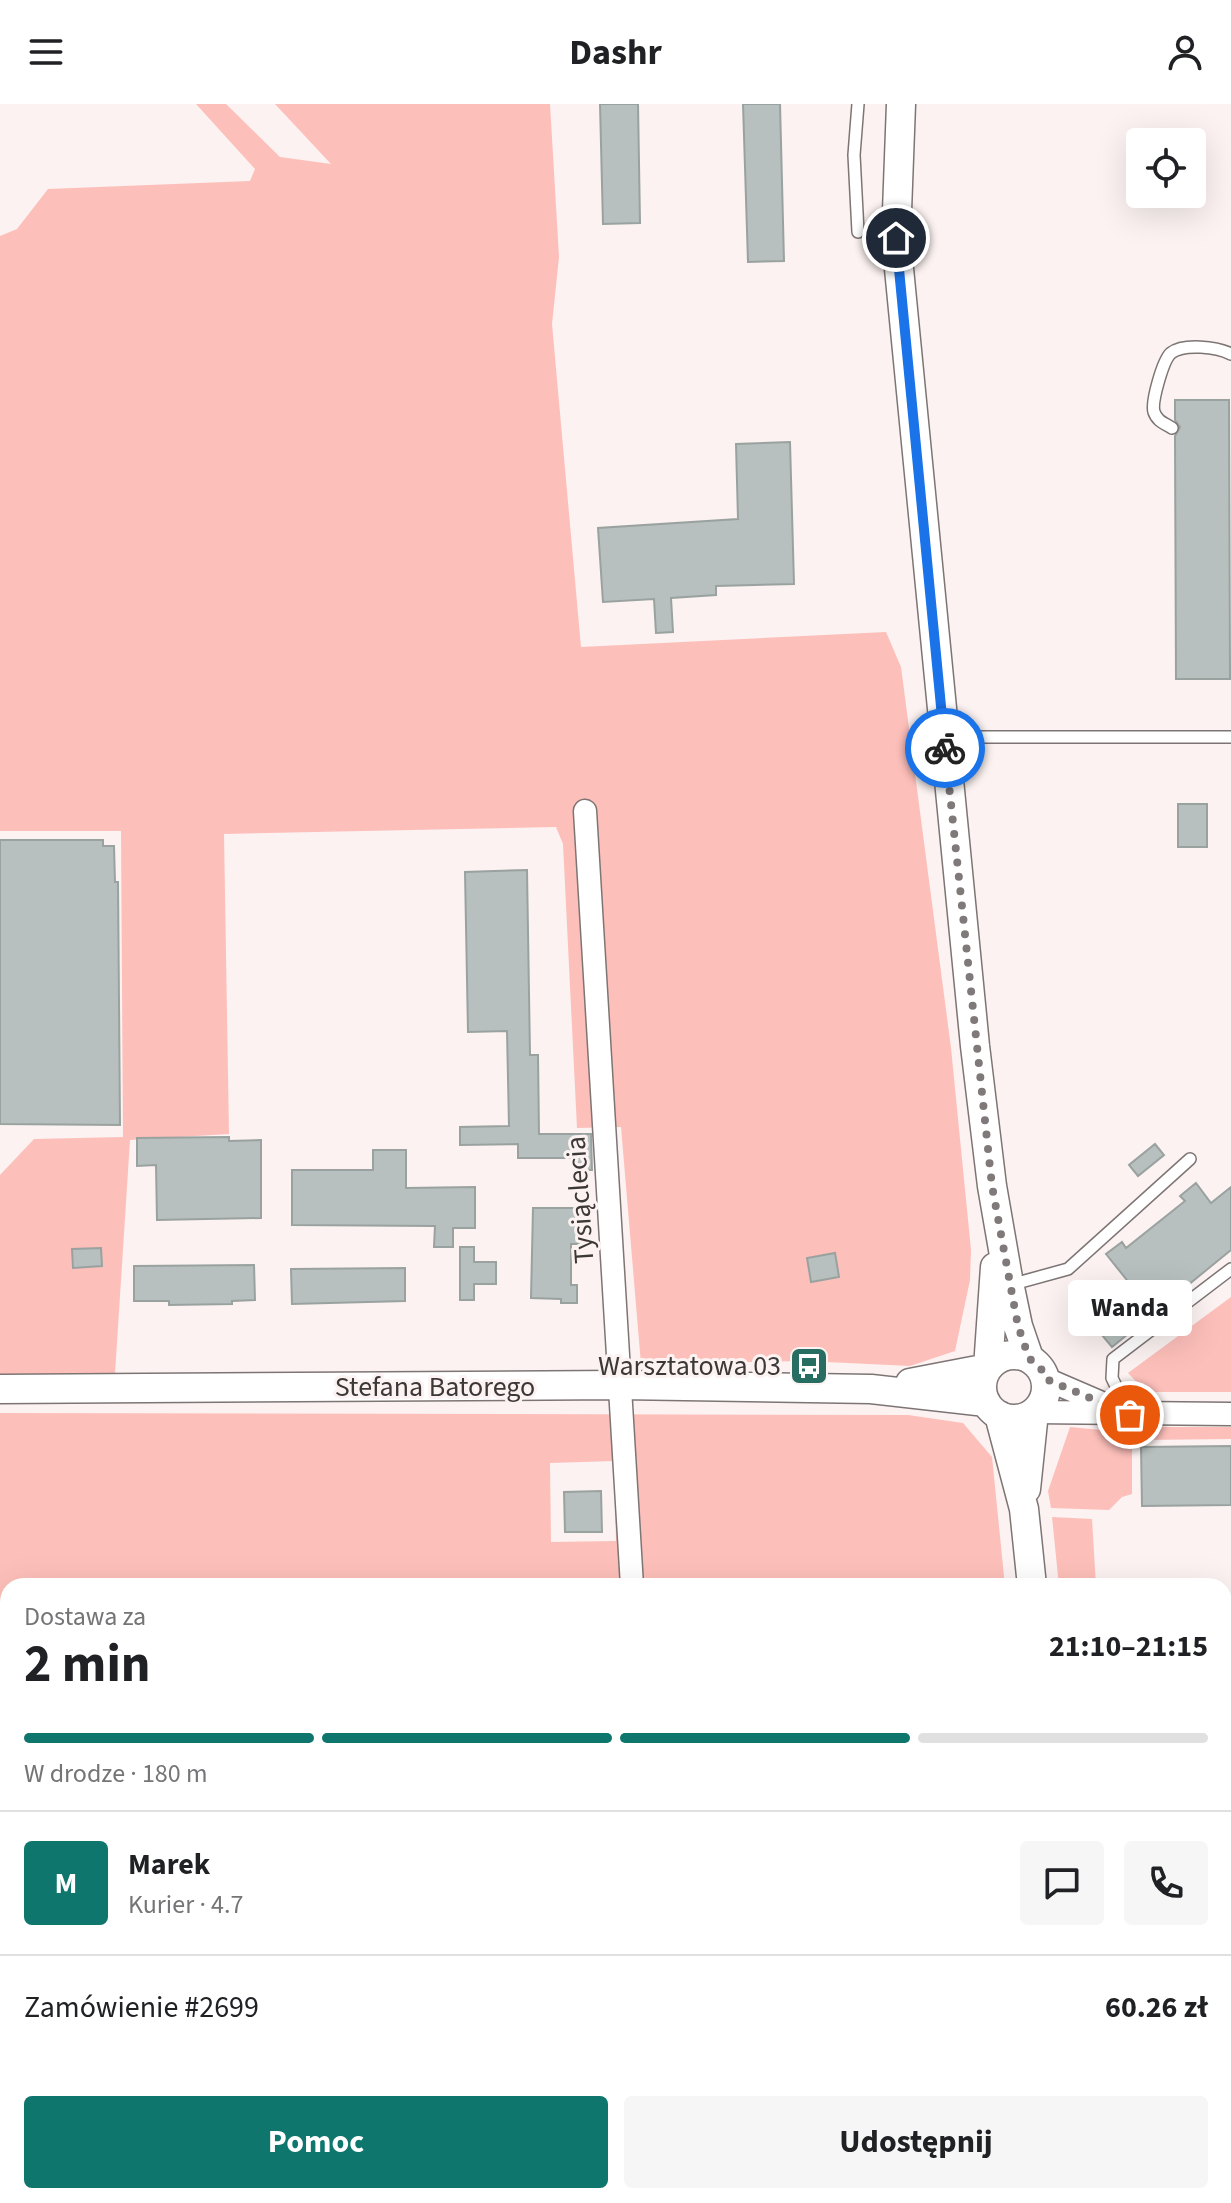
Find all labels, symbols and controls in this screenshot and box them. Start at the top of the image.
text: Dashr [569,27,662,78]
icon: menu [24,30,68,74]
icon: person [1163,30,1207,74]
map controls [1126,128,1206,208]
button: locate [1126,128,1206,208]
pin [862,204,930,272]
icon: home [874,216,918,260]
courier [905,708,985,788]
icon: bike [923,726,967,770]
street label: Tysiąclecia [556,1135,604,1265]
callout: Wanda [1068,1279,1192,1335]
text: Wanda [1091,1289,1169,1326]
bus stop icon: Warsztatowa 03 [788,1345,830,1387]
place label: Warsztatowa 03 [598,1346,781,1386]
street label: Stefana Batorego [335,1367,535,1407]
pin [1096,1381,1164,1449]
icon: bag [1108,1393,1152,1437]
text: Dostawa za [24,1598,146,1635]
text: 21:10–21:15 [1049,1625,1208,1668]
text: 2 min [24,1628,151,1702]
text: W drodze · 180 m [24,1755,207,1792]
button: chat [1020,1841,1104,1925]
button: phone [1124,1841,1208,1925]
text: Marek [128,1843,210,1886]
text: M [55,1862,77,1905]
text: Kurier · 4.7 [128,1886,243,1923]
text: Zamówienie #2699 [24,1986,259,2029]
text: 60.26 zł [1105,1986,1208,2029]
button: Pomoc [24,2096,608,2188]
button: Udostępnij [624,2096,1208,2188]

